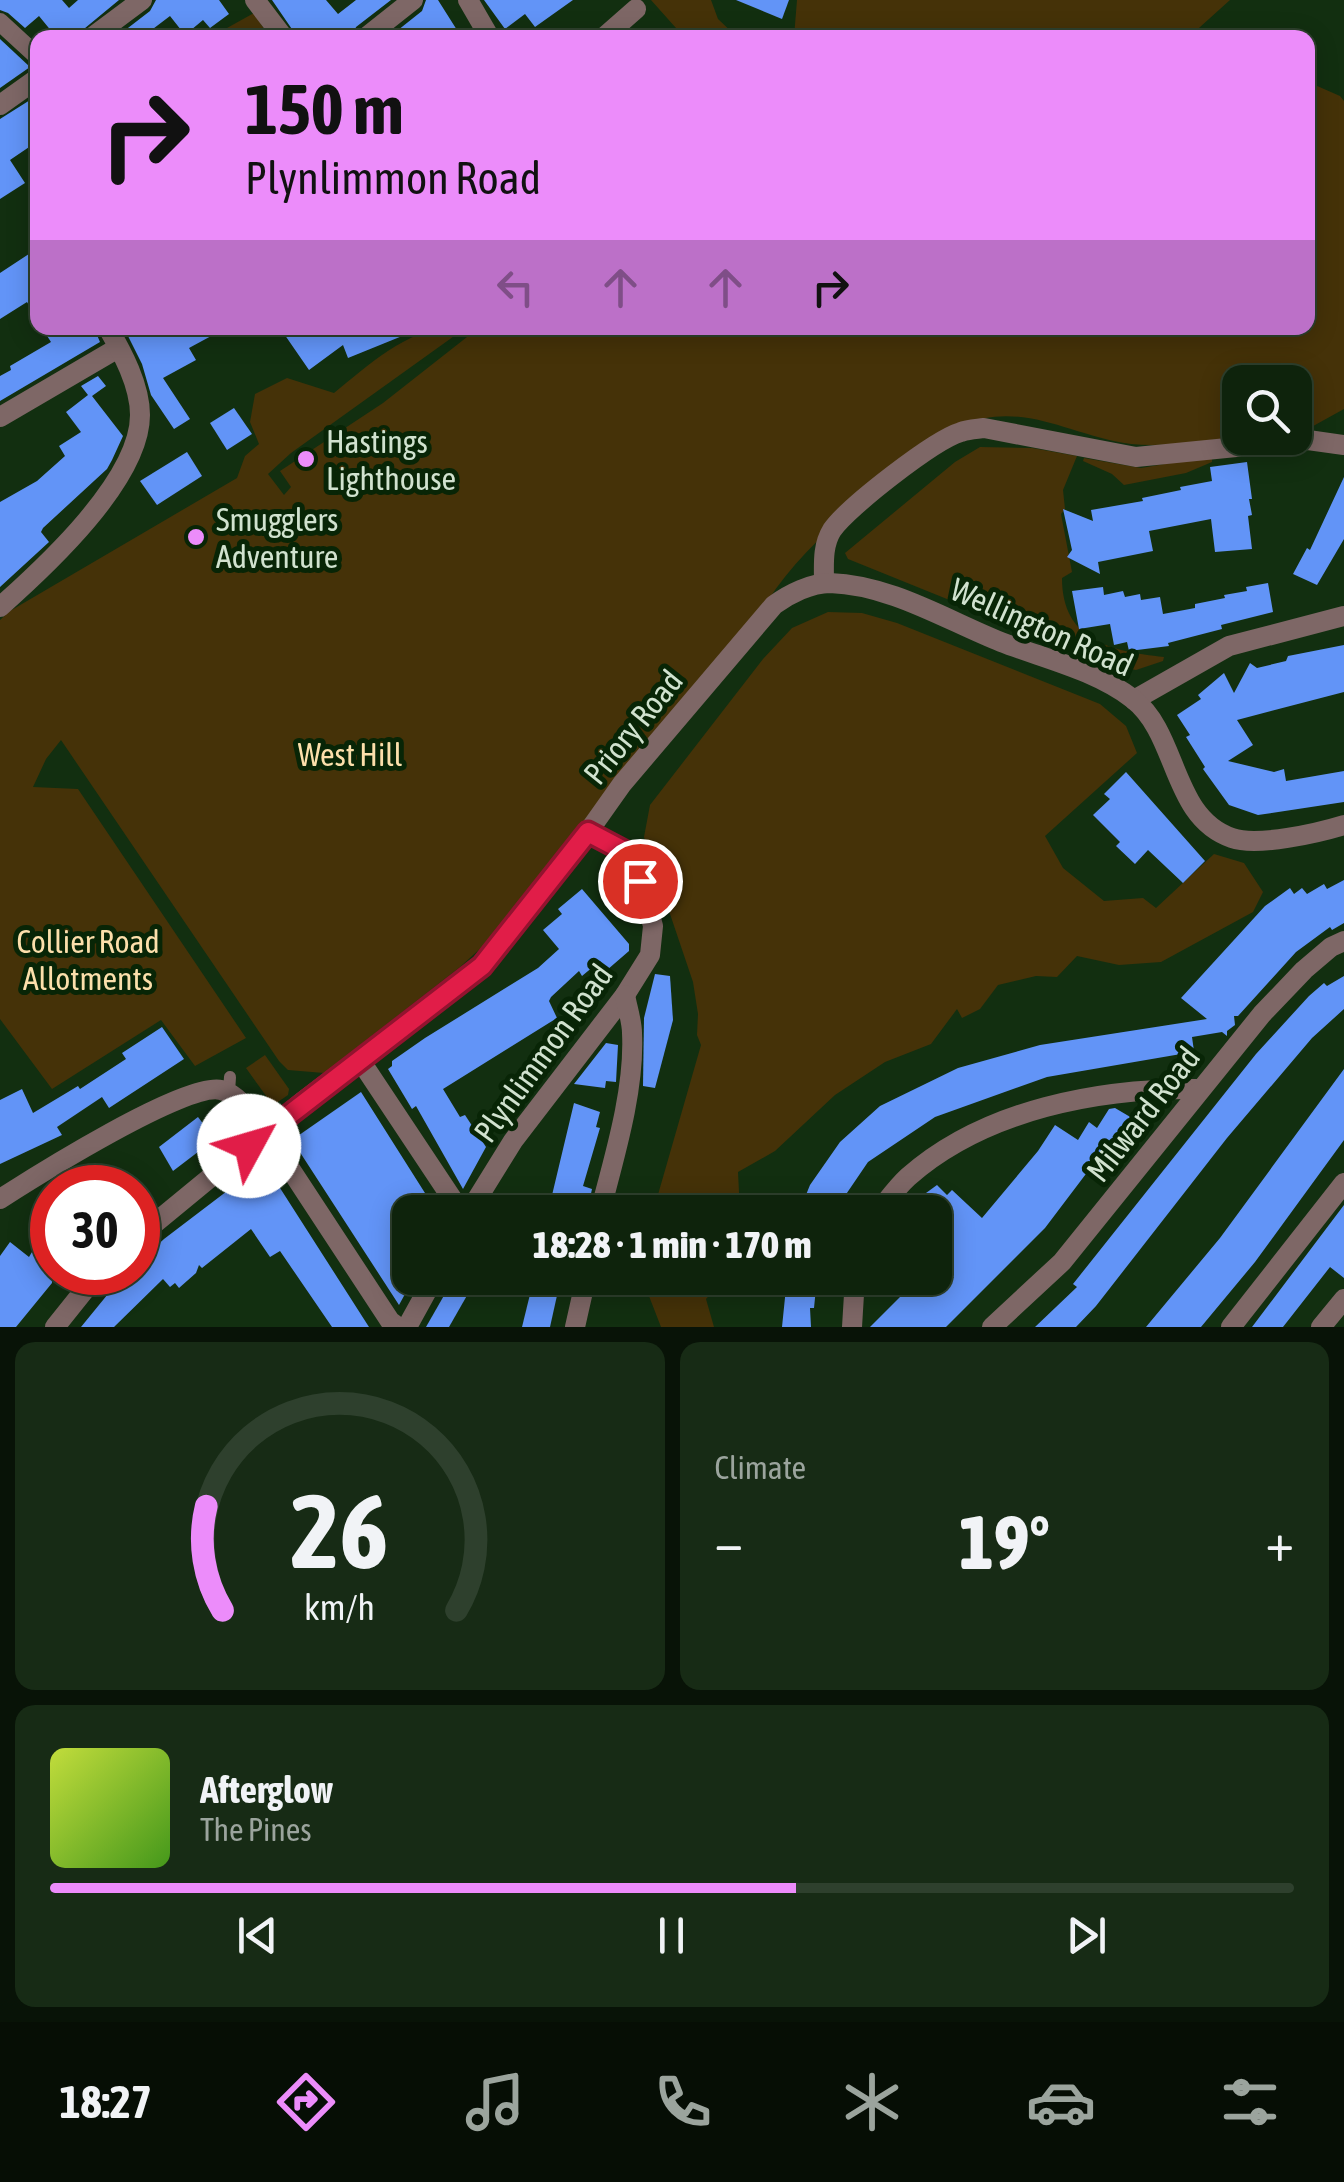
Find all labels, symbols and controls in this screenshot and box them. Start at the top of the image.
text: 150 m [245,69,404,149]
icon: right [80,70,210,200]
text: Plynlimmon Road [245,152,541,204]
icon: left [488,260,543,315]
icon: ahead [593,260,648,315]
icon: ahead [698,260,753,315]
icon: right [803,260,858,315]
map controls [1222,365,1312,455]
button: search [1222,365,1312,455]
place label: Hastings Lighthouse [326,423,456,497]
marker: Hastings Lighthouse [295,448,317,470]
place label: Smugglers Adventure [216,501,338,575]
marker: Smugglers Adventure [185,526,207,548]
street label: Wellington Road [945,570,1139,684]
street label: Priory Road [576,663,690,791]
park label: West Hill [298,736,403,773]
pin [598,839,683,924]
icon: arrive [613,854,668,909]
park label: Collier Road Allotments [16,923,160,997]
street label: Plynlimmon Road [466,957,620,1149]
street label: Milward Road [1079,1039,1207,1189]
position arrow [197,1094,301,1198]
speed limit sign: 30 [30,1165,160,1295]
text: 18:28 · 1 min · 170 m [532,1223,812,1266]
text: Climate [715,1449,806,1486]
text: 26 [291,1471,389,1590]
text: 19° [959,1499,1050,1585]
text: − [715,1510,743,1573]
text: + [1265,1510,1294,1573]
text: km/h [304,1587,375,1628]
text: Afterglow [200,1768,333,1811]
text: The Pines [200,1811,312,1848]
icon: previous [230,1908,285,1963]
icon: pause [644,1908,699,1963]
icon: next [1059,1908,1114,1963]
icon: directions [271,2067,341,2137]
icon: music [460,2067,530,2137]
icon: phone [648,2067,718,2137]
icon: climate [837,2067,907,2137]
icon: car [1026,2067,1096,2137]
icon: filters [1215,2067,1285,2137]
text: 18:27 [59,2076,152,2128]

